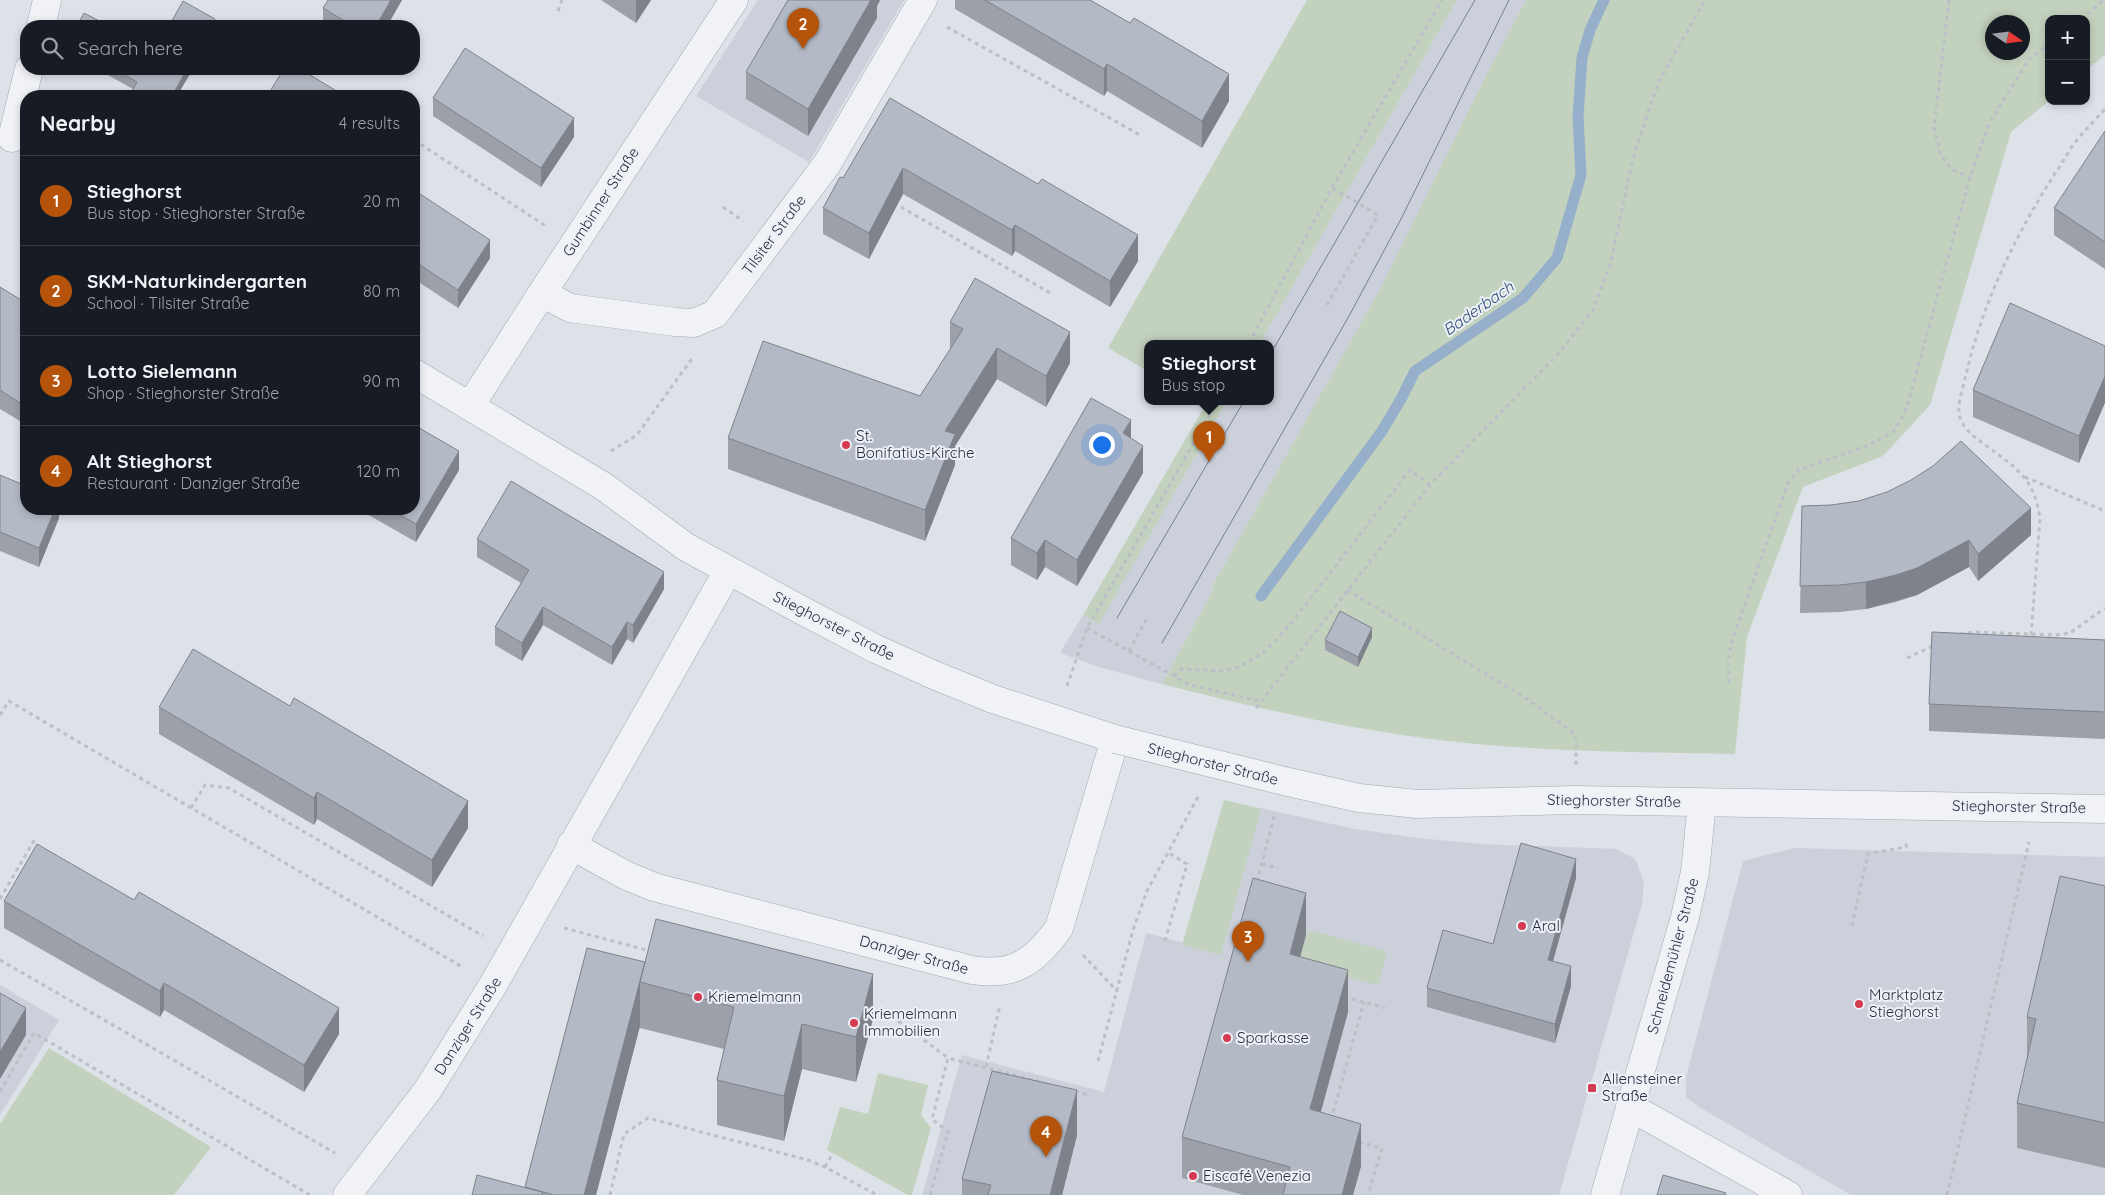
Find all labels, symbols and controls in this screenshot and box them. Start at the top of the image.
pin: 2 [787,8,819,49]
north arrow [1985,15,2030,60]
map controls [2045,15,2090,105]
button: + [2045,15,2090,60]
search box [20,20,420,75]
icon: search [38,34,66,62]
text: Search here [78,36,183,60]
button: − [2045,60,2090,105]
text: Nearby [40,110,116,136]
text: 4 results [339,113,400,133]
street label: Gumbinner Straße [558,144,643,260]
text: Stieghorst [87,179,182,203]
text: 1 [53,191,59,211]
text: 20 m [363,191,400,211]
street label: Tilsiter Straße [737,191,810,278]
text: Bus stop · Stieghorster Straße [87,203,305,223]
text: SKM-Naturkindergarten [87,269,307,293]
water label: Baderbach [1439,276,1518,340]
text: 2 [51,281,61,301]
text: 80 m [363,281,400,301]
text: School · Tilsiter Straße [87,293,250,313]
popup [1144,340,1274,405]
text: Stieghorst [1161,351,1257,375]
text: Lotto Sielemann [87,359,237,383]
text: 3 [52,371,60,391]
text: 90 m [363,371,400,391]
text: Bus stop [1161,375,1225,395]
text: Shop · Stieghorster Straße [87,383,279,403]
pin: 1 [1193,421,1225,462]
place label: St. Bonifatius-Kirche [856,426,974,462]
your location [1089,432,1115,458]
marker: St. Bonifatius-Kirche [840,439,852,451]
text: Alt Stieghorst [87,449,212,473]
text: 4 [51,461,61,481]
text: 120 m [357,461,400,481]
text: Restaurant · Danziger Straße [87,473,300,493]
street label: Stieghorster Straße [770,587,898,664]
street label: Stieghorster Straße [1146,738,1280,789]
street label: Stieghorster Straße [1547,790,1681,811]
street label: Stieghorster Straße [1952,796,2086,817]
street label: Schneidemühler Straße [1643,876,1703,1036]
place label: Aral [1532,916,1560,935]
marker: Aral [1516,920,1528,932]
pin: 3 [1232,921,1264,962]
street label: Danziger Straße [858,931,971,978]
street label: Danziger Straße [430,973,505,1078]
place label: Marktplatz Stieghorst [1869,985,1943,1021]
place label: Kriemelmann [708,987,801,1006]
marker: Kriemelmann [692,991,704,1003]
marker: Marktplatz Stieghorst [1853,998,1865,1010]
place label: Kriemelmann Immobilien [864,1004,957,1040]
marker: Kriemelmann Immobilien [848,1017,860,1029]
place label: Sparkasse [1237,1028,1309,1047]
marker: Sparkasse [1221,1032,1233,1044]
place label: Allensteiner Straße [1602,1069,1682,1105]
marker: Allensteiner Straße [1586,1082,1598,1094]
pin: 4 [1030,1116,1062,1157]
place label: Eiscafé Venezia [1203,1166,1311,1185]
marker: Eiscafé Venezia [1187,1170,1199,1182]

